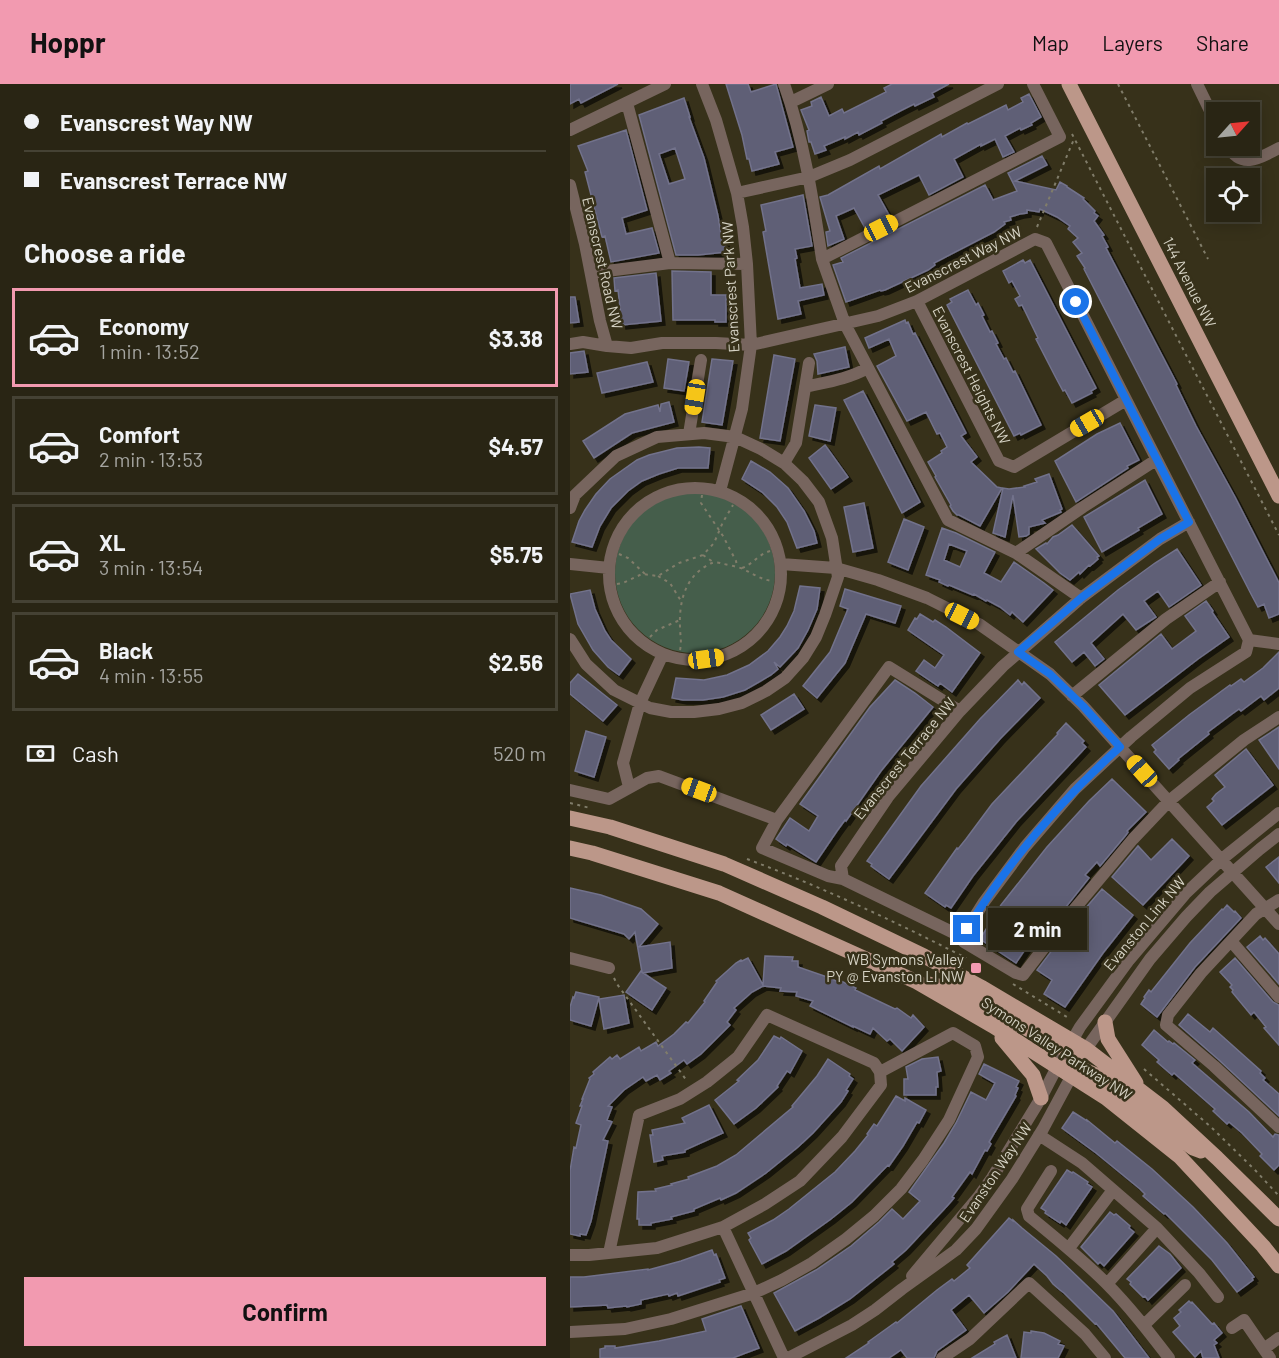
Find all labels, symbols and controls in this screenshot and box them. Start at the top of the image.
text: Hoppr [30,25,106,59]
text: Map [1032,30,1069,55]
text: Layers [1102,30,1163,55]
text: Share [1196,30,1249,55]
north arrow [1206,102,1260,156]
map controls [1206,102,1260,222]
text: Evanscrest Way NW [60,109,253,135]
text: Evanscrest Terrace NW [60,167,287,193]
button: locate [1206,168,1260,222]
street label: Evanscrest Road NW [579,195,627,331]
car [861,212,901,244]
street label: Evanscrest Park NW [718,221,742,353]
street label: Evanscrest Way NW [901,222,1025,296]
street label: 144 Avenue NW [1160,234,1220,330]
text: Choose a ride [24,236,186,268]
route start [1062,288,1089,315]
street label: Evanscrest Heights NW [929,303,1015,447]
icon: car [27,311,81,365]
text: Economy [99,313,189,339]
text: $3.38 [489,325,543,351]
text: 1 min · 13:52 [99,339,200,363]
car [683,378,707,416]
car [1067,406,1107,440]
icon: car [27,419,81,473]
text: Comfort [99,421,180,447]
text: $4.57 [488,433,543,459]
text: 2 min · 13:53 [99,447,203,471]
icon: car [27,527,81,581]
text: XL [99,529,125,555]
text: $5.75 [490,541,543,567]
text: 3 min · 13:54 [99,555,203,579]
car [942,600,982,632]
icon: car [27,635,81,689]
text: Black [99,637,153,663]
car [687,648,725,670]
text: $2.56 [488,649,543,675]
text: 4 min · 13:55 [99,663,203,687]
street label: Evanscrest Terrace NW [849,693,959,823]
icon: cash [24,737,57,770]
text: Cash [72,740,119,766]
text: 520 m [493,741,546,765]
car [1123,752,1161,790]
car [679,775,719,805]
street label: Evanston Link NW [1099,872,1189,974]
callout: 2 min [988,908,1087,950]
route end [953,915,980,942]
text: 2 min [1014,917,1061,941]
place label: WB Symons Valley PY @ Evanston LI NW [826,950,964,985]
marker: WB Symons Valley PY @ Evanston LI NW [969,961,983,975]
street label: Symons Valley Parkway NW [978,993,1136,1103]
street label: Evanston Way NW [955,1119,1035,1225]
button: Confirm [24,1277,546,1346]

